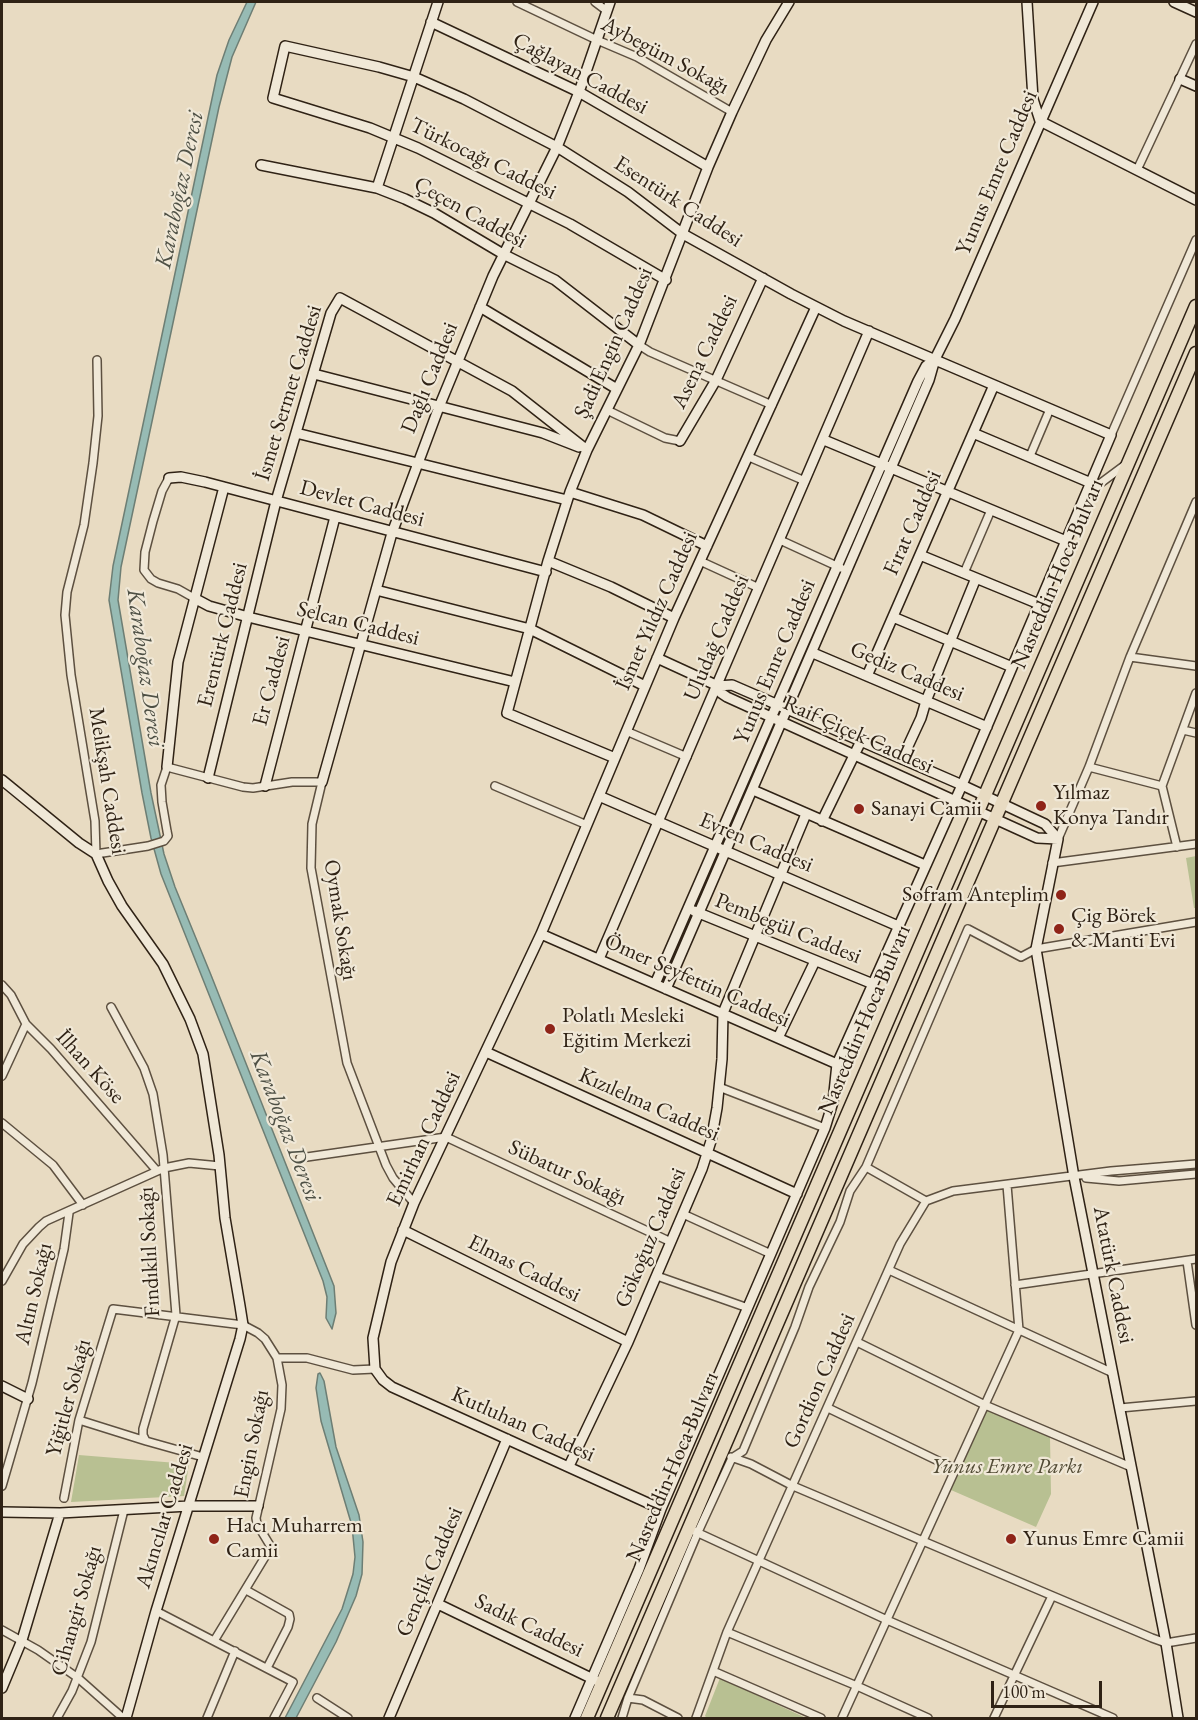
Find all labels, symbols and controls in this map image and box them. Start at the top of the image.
street label: Aybegüm Sokağı [597,11,733,101]
street label: Çağlayan Caddesi [508,27,652,121]
street label: Yunus Emre Caddesi [950,87,1044,259]
water label: Karaboğaz Deresi [149,109,211,271]
street label: Türkocağı Caddesi [406,112,560,206]
street label: Esentürk Caddesi [609,151,747,253]
street label: Çeçen Caddesi [409,171,531,255]
street label: Şadi Engin Caddesi [569,263,659,423]
street label: Asena Caddesi [666,291,744,413]
street label: İsmet Sermet Caddesi [250,302,328,484]
street label: Dağlı Caddesi [396,318,464,438]
street label: Fırat Caddesi [878,467,948,579]
street label: Devlet Caddesi [297,475,427,533]
street label: Nasreddin Hoca Bulvarı [1006,475,1110,673]
street label: İsmet Yıldız Caddesi [610,528,704,694]
street label: Erentürk Caddesi [192,560,254,710]
street label: Uludağ Caddesi [679,571,755,705]
street label: Yunus Emre Caddesi [728,576,822,748]
water label: Karaboğaz Deresi [120,587,170,749]
street label: Selcan Caddesi [294,596,422,652]
street label: Er Caddesi [247,633,297,729]
street label: Gediz Caddesi [846,636,968,708]
street label: Raif Çiçek Caddesi [779,690,937,780]
street label: Melikşah Caddesi [82,706,132,856]
place label: Yılmaz Konya Tandır [1053,780,1169,831]
place label: Sanayi Camii [871,796,982,822]
marker: Yılmaz Konya Tandır [1034,799,1048,813]
marker: Sanayi Camii [852,802,866,816]
street label: Evren Caddesi [695,807,817,879]
street label: Oymak Sokağı [317,858,363,982]
place label: Sofram Anteplim [902,882,1049,908]
street label: Pembegül Caddesi [711,888,865,970]
marker: Sofram Anteplim [1054,888,1068,902]
place label: Çig Börek & Manti Evi [1071,903,1175,954]
street label: Nasreddin Hoca Bulvarı [813,921,917,1119]
marker: Çig Börek & Manti Evi [1052,922,1066,936]
street label: Ömer Seyfettin Caddesi [600,928,794,1034]
place label: Polatlı Mesleki Eğitim Merkezi [562,1003,691,1054]
marker: Polatlı Mesleki Eğitim Merkezi [543,1022,557,1036]
street label: İlhan Köse [50,1025,130,1109]
water label: Karaboğaz Deresi [243,1046,327,1206]
street label: Kızılelma Caddesi [575,1062,723,1148]
street label: Emirhan Caddesi [381,1067,467,1211]
street label: Sübatur Sokağı [504,1134,630,1212]
street label: Gökoğuz Caddesi [610,1164,692,1312]
street label: Fındıklıl Sokağı [133,1186,167,1318]
street label: Atatürk Caddesi [1087,1204,1139,1346]
street label: Elmas Caddesi [463,1229,585,1309]
street label: Altın Sokağı [9,1241,59,1347]
street label: Gordion Caddesi [778,1309,862,1453]
street label: Yiğitler Sokağı [41,1336,97,1460]
street label: Nasreddin Hoca Bulvarı [621,1368,725,1566]
street label: Kutluhan Caddesi [447,1382,599,1468]
street label: Engin Sokağı [229,1388,275,1500]
street label: Akıncılar Caddesi [130,1440,200,1592]
park label: Yunus Emre Parkı [931,1454,1083,1480]
street label: Gençlik Caddesi [391,1503,469,1641]
place label: Hacı Muharrem Camii [226,1513,363,1564]
place label: Yunus Emre Camii [1023,1526,1184,1552]
marker: Hacı Muharrem Camii [207,1532,221,1546]
marker: Yunus Emre Camii [1004,1532,1018,1546]
street label: Cihangir Sokağı [46,1543,108,1679]
street label: Sadık Caddesi [470,1588,588,1664]
scale bar [994,1669,1105,1707]
text: 100 m [1002,1680,1046,1703]

